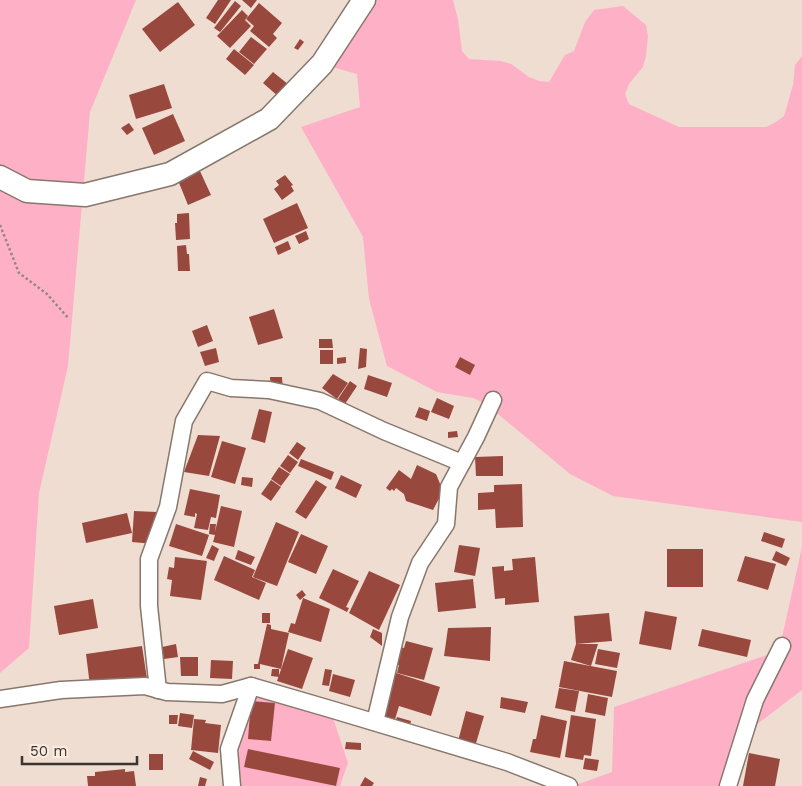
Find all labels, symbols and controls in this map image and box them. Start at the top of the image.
scale bar [22,734,138,766]
text: 50 m [30,742,67,760]

